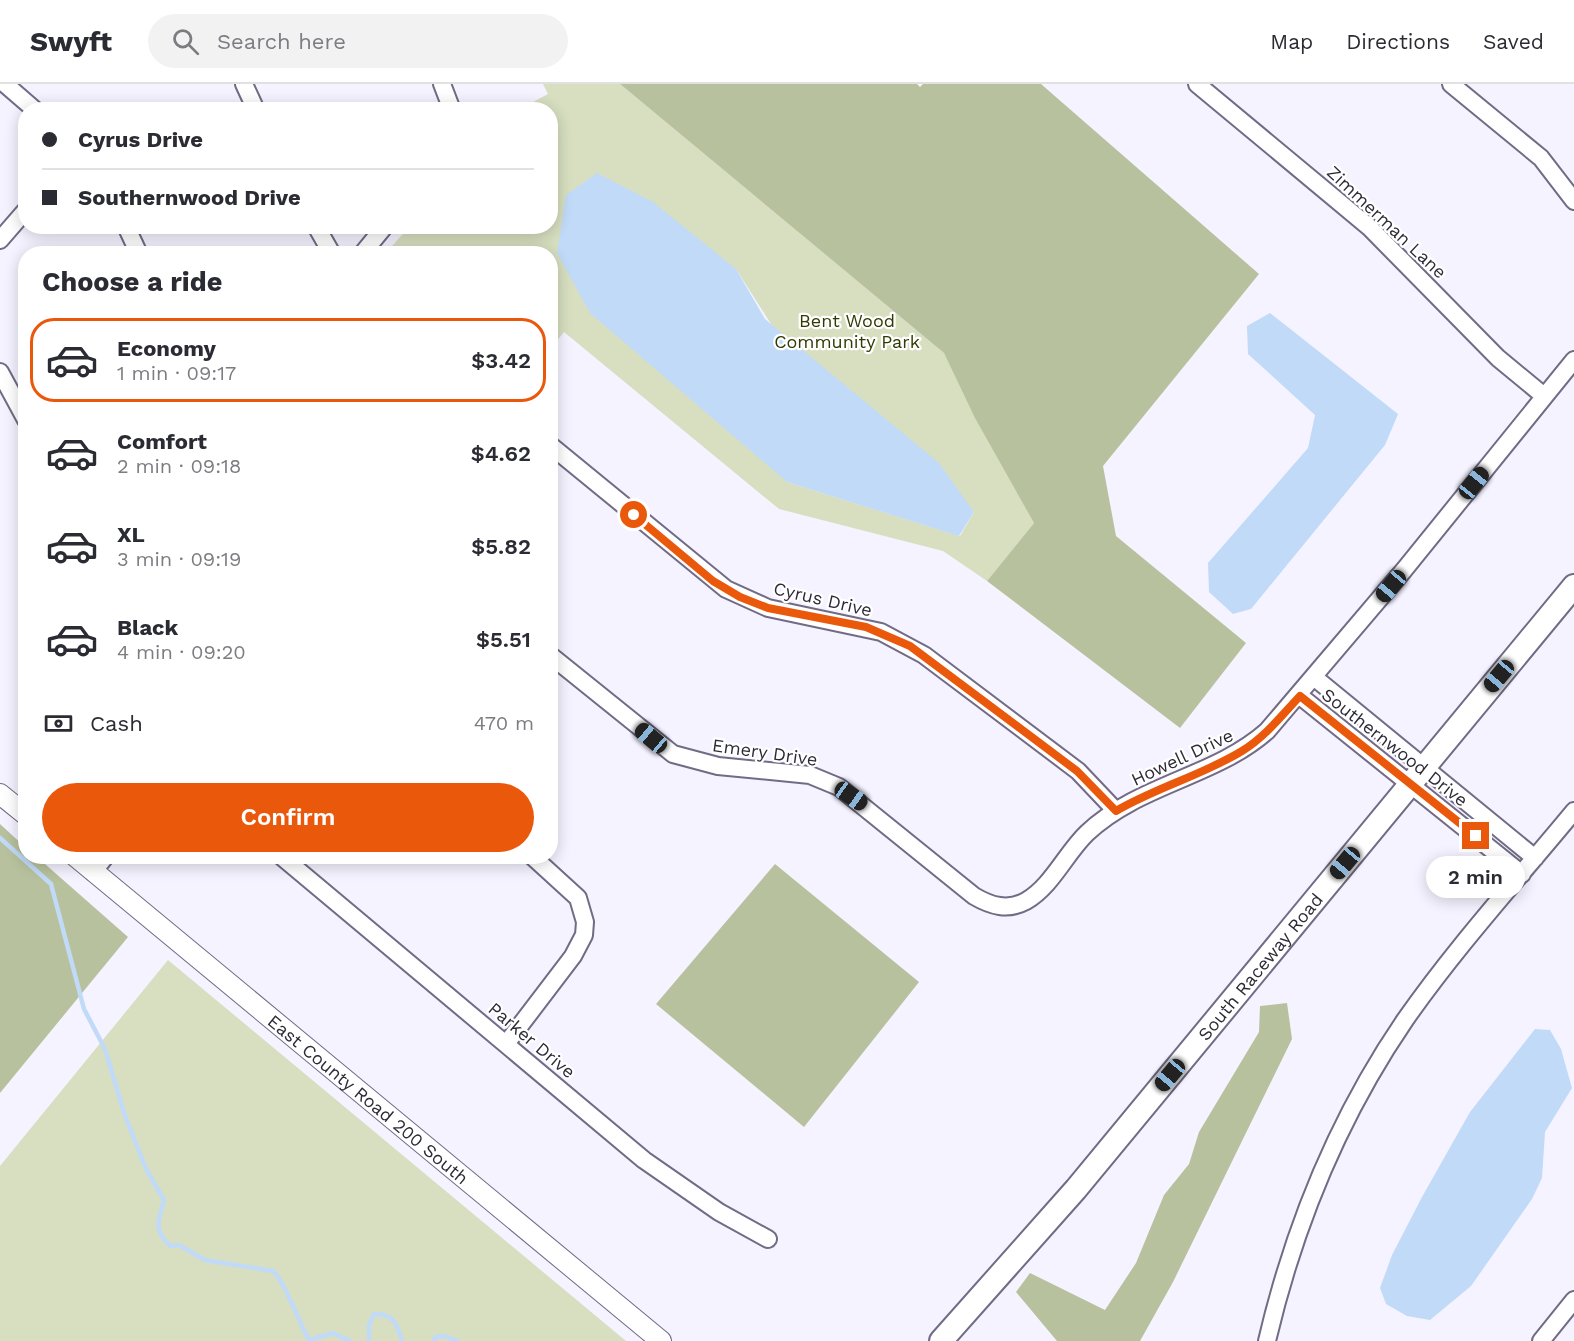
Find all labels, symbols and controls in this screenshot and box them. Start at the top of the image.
search box [148,14,568,68]
text: Swyft [30,25,112,58]
icon: search [169,25,202,58]
text: Search here [217,29,346,54]
text: Map [1270,29,1313,54]
text: Directions [1346,29,1450,54]
text: Saved [1483,29,1544,54]
text: Cyrus Drive [78,127,203,152]
street label: Zimmerman Lane [1323,161,1451,283]
text: Southernwood Drive [78,185,301,210]
text: Choose a ride [42,266,222,298]
park label: Bent Wood Community Park [774,310,920,352]
icon: car [45,333,99,387]
text: Economy [117,336,216,361]
text: $3.42 [471,348,531,373]
text: 1 min · 09:17 [117,361,236,385]
icon: car [45,426,99,480]
text: Comfort [117,429,207,454]
text: $4.62 [471,441,531,466]
text: 2 min · 09:18 [117,454,241,478]
car [1456,463,1492,503]
route start [620,501,647,528]
icon: car [45,519,99,573]
text: XL [117,522,145,547]
text: $5.82 [471,534,531,559]
text: 3 min · 09:19 [117,547,241,571]
car [1373,566,1409,606]
street label: Cyrus Drive [772,577,874,621]
icon: car [45,612,99,666]
text: Black [117,615,178,640]
text: $5.51 [476,627,531,652]
text: 4 min · 09:20 [117,640,246,664]
car [1481,656,1517,696]
street label: Southernwood Drive [1318,683,1472,811]
icon: cash [42,707,75,740]
text: Cash [90,711,143,736]
text: 470 m [474,711,534,735]
car [631,720,671,756]
street label: Howell Drive [1128,724,1236,790]
street label: Emery Drive [711,734,819,770]
car [831,778,871,814]
button: Confirm [42,783,534,852]
route end [1462,822,1489,849]
car [1327,843,1363,883]
callout: 2 min [1426,857,1526,899]
text: 2 min [1448,865,1503,889]
street label: South Raceway Road [1193,889,1327,1044]
street label: Parker Drive [484,998,580,1082]
street label: East County Road 200 South [264,1010,473,1188]
car [1152,1055,1188,1095]

